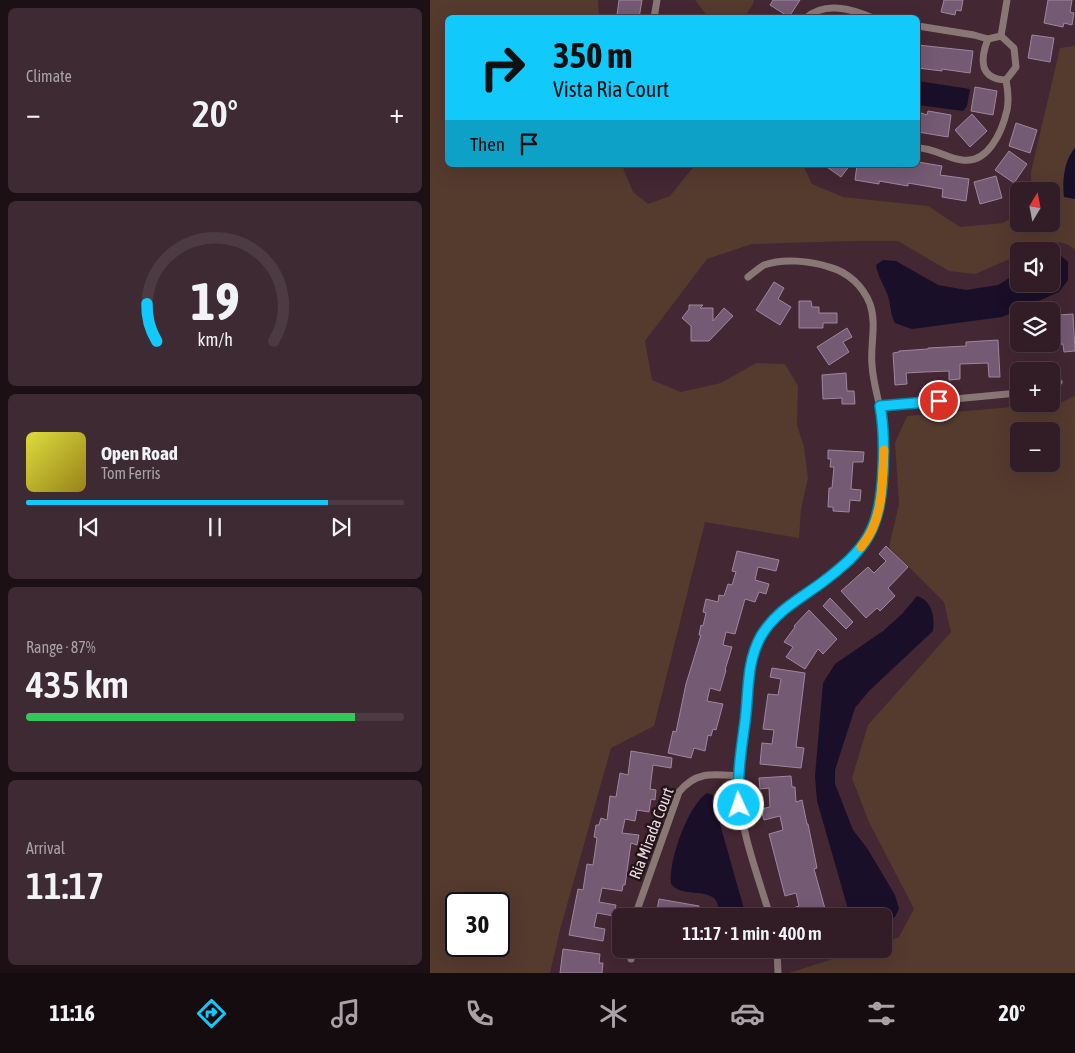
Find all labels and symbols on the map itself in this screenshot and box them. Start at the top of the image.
north arrow [1010,182,1060,232]
pin [918,380,960,422]
position arrow [712,778,764,830]
street label: Ria Mirada Court [625,784,677,881]
speed limit sign: 30 [445,892,510,957]

